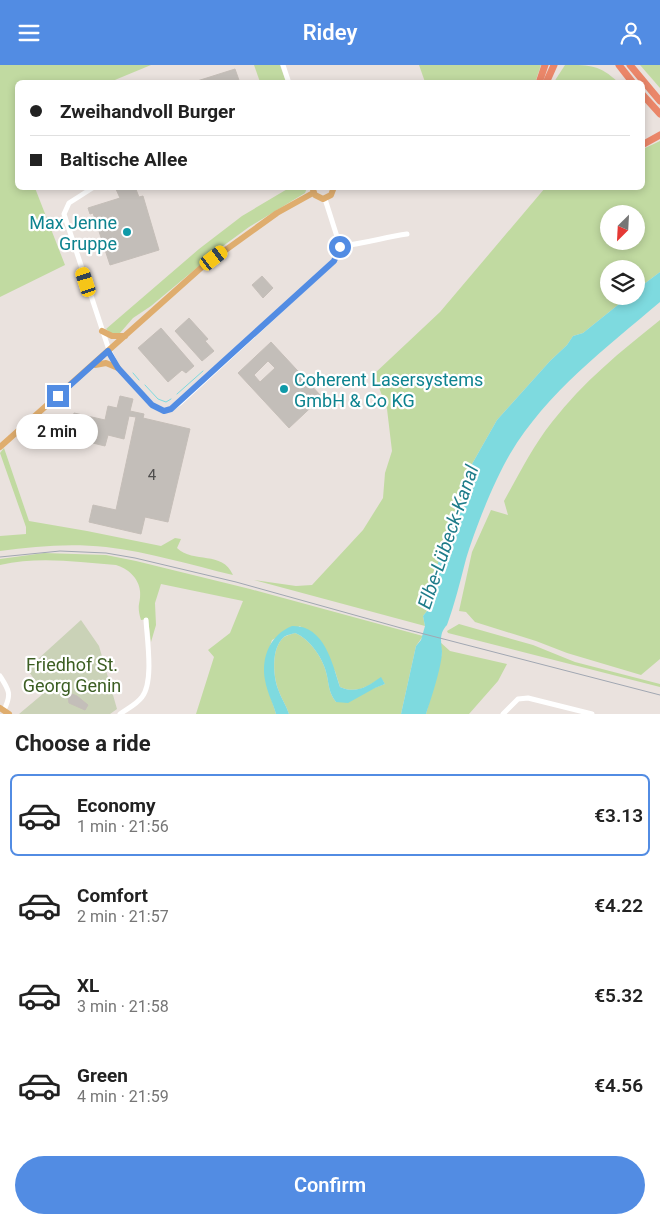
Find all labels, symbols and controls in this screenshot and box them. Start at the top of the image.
icon: menu [15,19,43,47]
icon: person [617,19,645,47]
text: Ridey [303,20,357,45]
text: Zweihandvoll Burger [60,100,235,123]
text: Baltische Allee [60,148,187,171]
north arrow [600,205,645,250]
map controls [600,205,645,305]
place label: Max Jenne Gruppe [29,212,117,254]
marker: Max Jenne Gruppe [121,226,133,238]
route start [329,236,351,258]
car [197,243,230,273]
button: layers [600,260,645,305]
car [74,265,97,299]
place label: Coherent Lasersystems GmbH & Co KG [294,369,483,411]
marker: Coherent Lasersystems GmbH & Co KG [278,383,290,395]
route end [47,385,69,407]
callout: 2 min [17,413,99,449]
text: 2 min [37,422,77,441]
water label: Elbe-Lübeck-Kanal [413,462,484,612]
house number: 4 [148,466,157,484]
park label: Friedhof St. Georg Genin [23,654,121,696]
text: Choose a ride [15,731,151,756]
icon: car [17,793,62,838]
text: Economy [77,794,156,817]
text: €3.13 [594,804,643,827]
text: 1 min · 21:56 [77,817,169,836]
icon: car [17,883,62,928]
text: Comfort [77,884,148,907]
text: €4.22 [594,894,643,917]
text: 2 min · 21:57 [77,907,169,926]
icon: car [17,973,62,1018]
text: XL [77,974,99,997]
text: €5.32 [594,984,643,1007]
text: 3 min · 21:58 [77,997,169,1016]
icon: car [17,1063,62,1108]
text: Green [77,1064,128,1087]
text: €4.56 [594,1074,643,1097]
text: 4 min · 21:59 [77,1087,169,1106]
button: Confirm [15,1156,645,1214]

